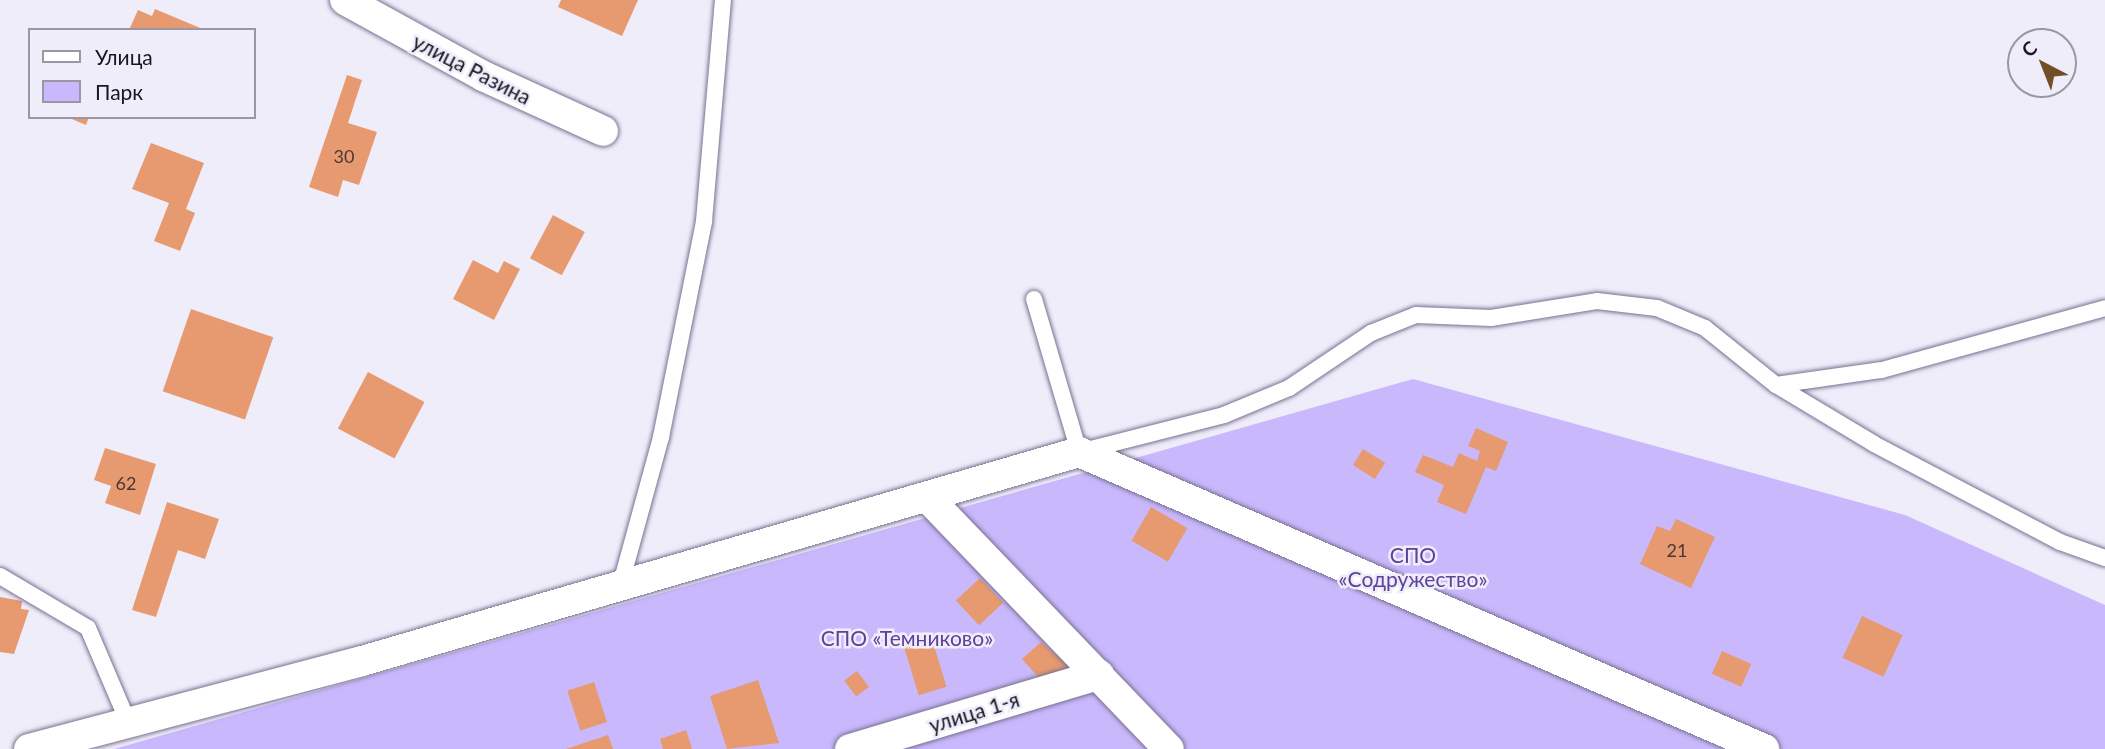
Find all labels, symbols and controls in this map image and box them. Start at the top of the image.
legend [28,28,256,119]
street label: улица Разина [409,28,535,110]
north arrow [2007,28,2077,98]
text: С [2017,36,2041,61]
text: Улица [95,44,153,69]
text: Парк [95,79,143,104]
house number: 30 [334,145,354,167]
house number: 62 [116,472,136,494]
house number: 21 [1667,539,1687,561]
park label: СПО «Содружество» [1339,542,1487,592]
park label: СПО «Темниково» [821,625,993,651]
street label: улица 1-я [926,686,1022,738]

